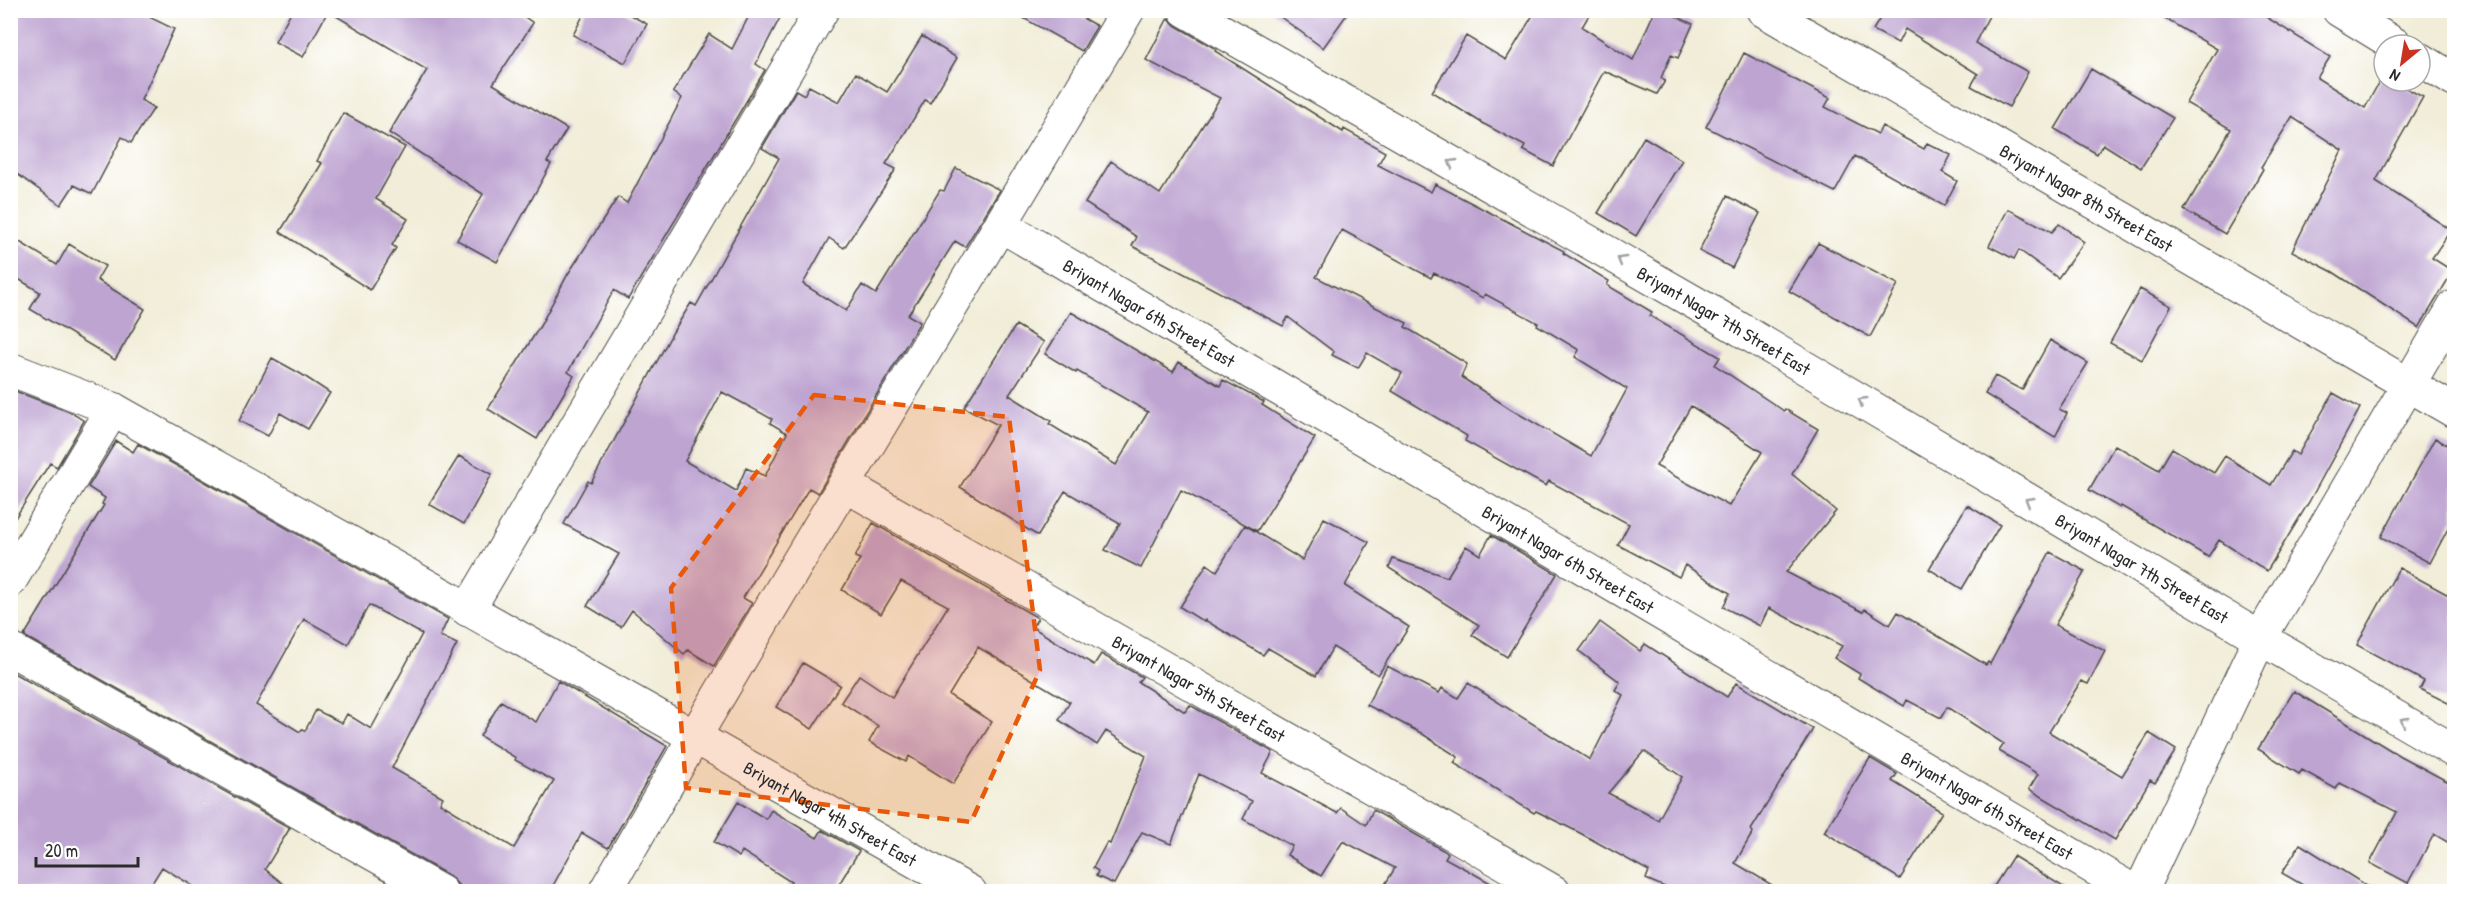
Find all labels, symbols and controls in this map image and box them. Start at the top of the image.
north arrow [2372,33,2432,93]
text: N [2385,64,2404,88]
street label: Briyant Nagar 8th Street East [1995,138,2178,258]
one-way arrow [1448,159,1458,170]
street label: Briyant Nagar 6th Street East [1059,252,1241,373]
one-way arrow [1617,256,1627,267]
street label: Briyant Nagar 7th Street East [1633,260,1816,381]
one-way arrow [1858,397,1868,408]
one-way arrow [2025,496,2035,508]
street label: Briyant Nagar 6th Street East [1478,499,1660,620]
street label: Briyant Nagar 7th Street East [2051,507,2234,630]
street label: Briyant Nagar 5th Street East [1108,629,1291,748]
one-way arrow [2400,717,2410,729]
street label: Briyant Nagar 6th Street East [1897,745,2079,866]
street label: Briyant Nagar 4th Street East [739,755,922,872]
scale bar [36,830,138,868]
text: 20 m [45,838,78,863]

